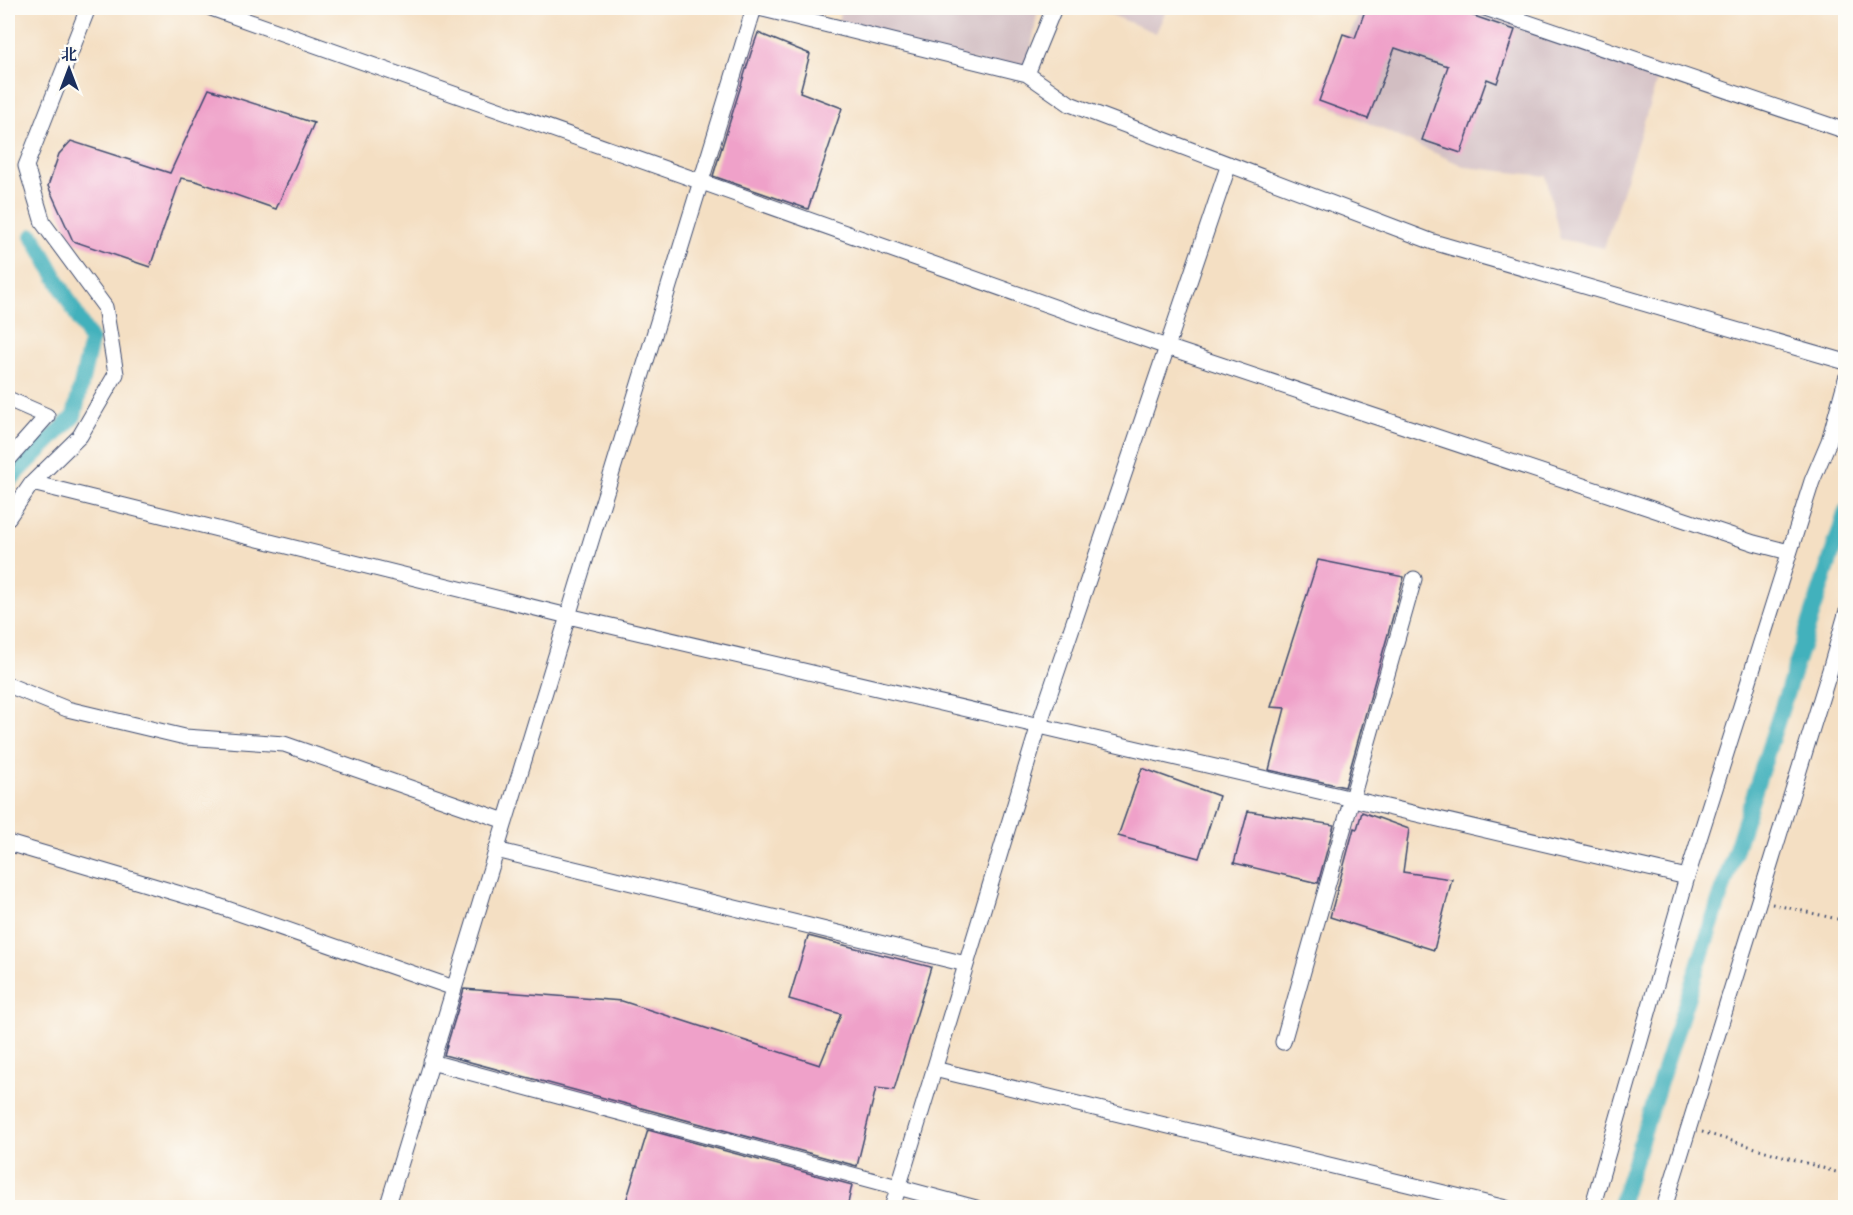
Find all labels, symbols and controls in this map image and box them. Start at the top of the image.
north arrow [39,39,99,99]
text: 北 [61,45,77,68]

